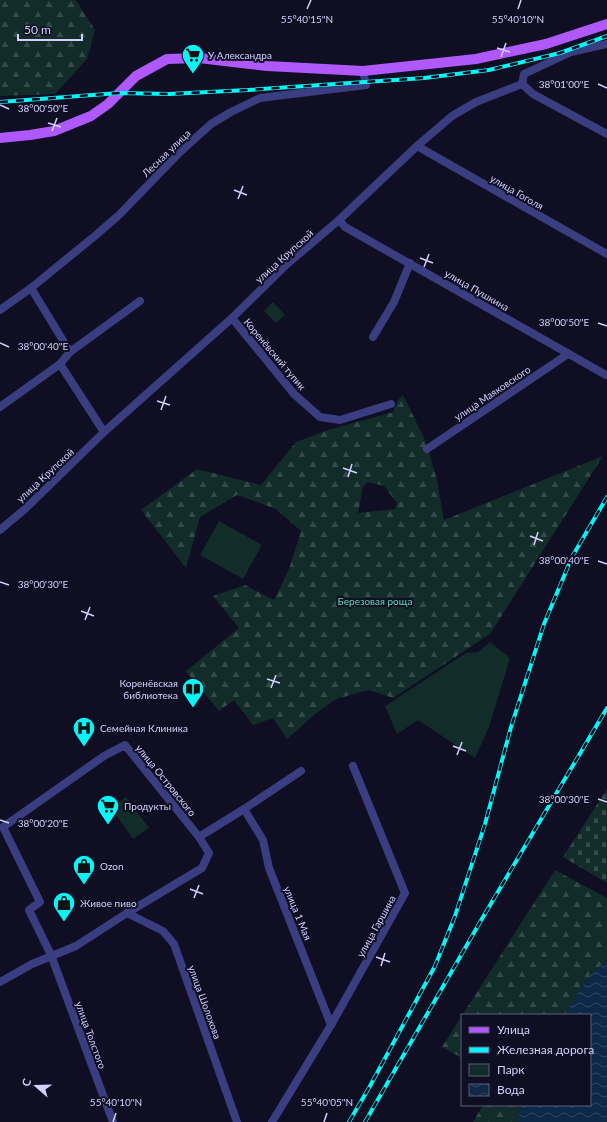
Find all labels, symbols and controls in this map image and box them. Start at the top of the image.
text: 55°40'15"N [281,13,333,25]
text: 55°40'10"N [492,13,544,25]
scale bar [18,16,82,42]
text: 50 m [24,22,51,37]
supermarket icon: У Александра [180,42,206,75]
place label: У Александра [208,49,272,61]
text: 38°01'00"E [539,78,589,90]
text: 38°00'50"E [18,102,68,114]
street label: Лесная улица [139,127,193,180]
street label: улица Гоголя [488,172,546,212]
street label: улица Крупской [253,227,316,285]
street label: улица Пушкина [443,267,511,313]
street label: Коренёвский тупик [242,316,309,393]
text: 38°00'50"E [539,316,589,328]
text: 38°00'40"E [18,340,68,352]
street label: улица Маяковского [452,363,533,423]
street label: улица Крупской [14,445,76,505]
text: 38°00'40"E [539,554,589,566]
text: 38°00'30"E [18,578,68,590]
park label: Березовая роща [338,595,412,607]
library icon: Коренёвская библиотека [180,676,206,709]
place label: Коренёвская библиотека [119,677,178,701]
hospital icon: Семейная Клиника [71,715,97,748]
place label: Семейная Клиника [100,722,188,734]
street label: улица Островского [133,742,199,819]
supermarket icon: Продукты [95,793,121,826]
text: 38°00'30"E [539,793,589,805]
place label: Продукты [124,800,171,812]
text: 38°00'20"E [18,817,68,829]
shop icon: Ozon [71,853,97,886]
place label: Ozon [100,860,124,872]
street label: улица 1 Мая [282,884,314,942]
shop icon: Живое пиво [51,890,77,923]
street label: улица Гаршина [354,893,398,959]
place label: Живое пиво [80,897,137,909]
street label: улица Шолохова [186,963,224,1041]
street label: улица Толстого [73,1000,109,1071]
legend [461,1014,591,1106]
text: Улица [497,1022,530,1037]
text: Железная дорога [497,1042,594,1057]
text: Парк [497,1062,525,1077]
north arrow [16,1066,56,1106]
text: С [19,1076,34,1088]
text: Вода [497,1082,525,1097]
text: 55°40'10"N [90,1096,142,1108]
text: 55°40'05"N [301,1096,353,1108]

